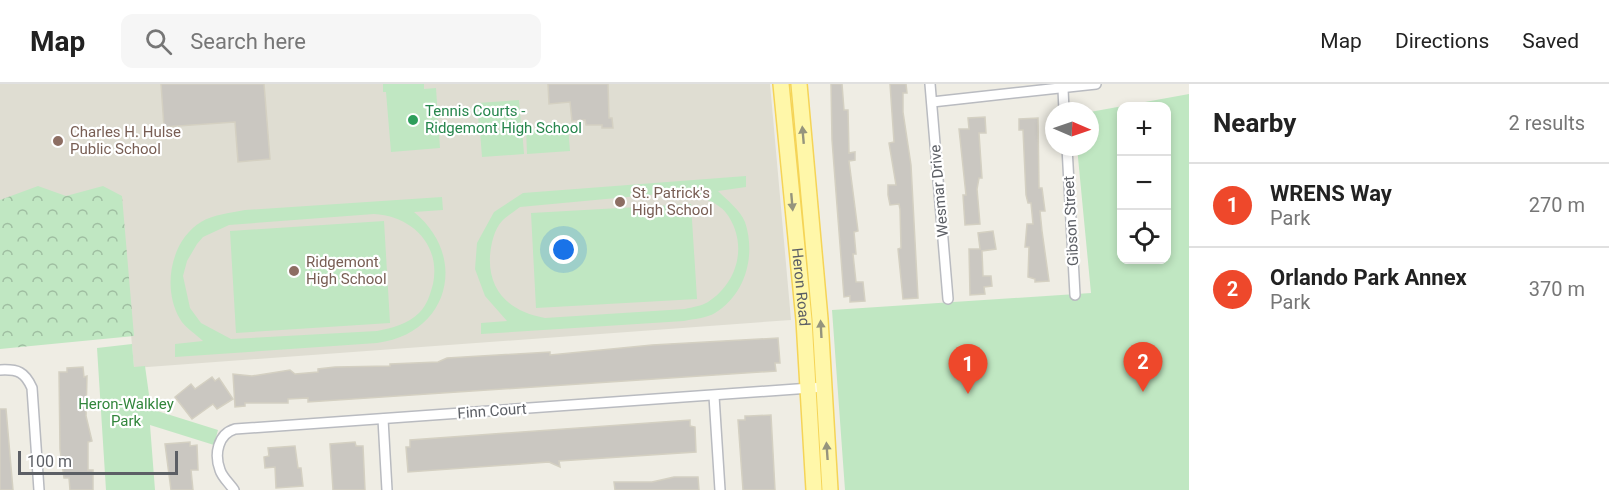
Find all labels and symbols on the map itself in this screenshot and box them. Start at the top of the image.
place label: Tennis Courts - Ridgemont High School [425,102,582,137]
north arrow [1045,102,1099,156]
marker: Tennis Courts - Ridgemont High School [406,113,420,127]
place label: Charles H. Hulse Public School [70,123,181,158]
one-way arrow [799,125,808,144]
marker: Charles H. Hulse Public School [51,134,65,148]
street label: Wesmar Drive [926,144,952,238]
street label: Gibson Street [1060,175,1082,266]
place label: St. Patrick's High School [632,184,713,219]
one-way arrow [788,193,797,212]
marker: St. Patrick's High School [613,195,627,209]
your location [549,235,578,264]
street label: Heron Road [788,247,813,327]
place label: Ridgemont High School [306,253,387,288]
marker: Ridgemont High School [287,264,301,278]
one-way arrow [816,319,825,338]
pin: 2 [1124,342,1162,392]
pin: 1 [948,344,988,394]
park label: Heron-Walkley Park [78,395,174,430]
street label: Finn Court [457,400,527,422]
one-way arrow [823,441,832,460]
scale bar [18,448,178,476]

